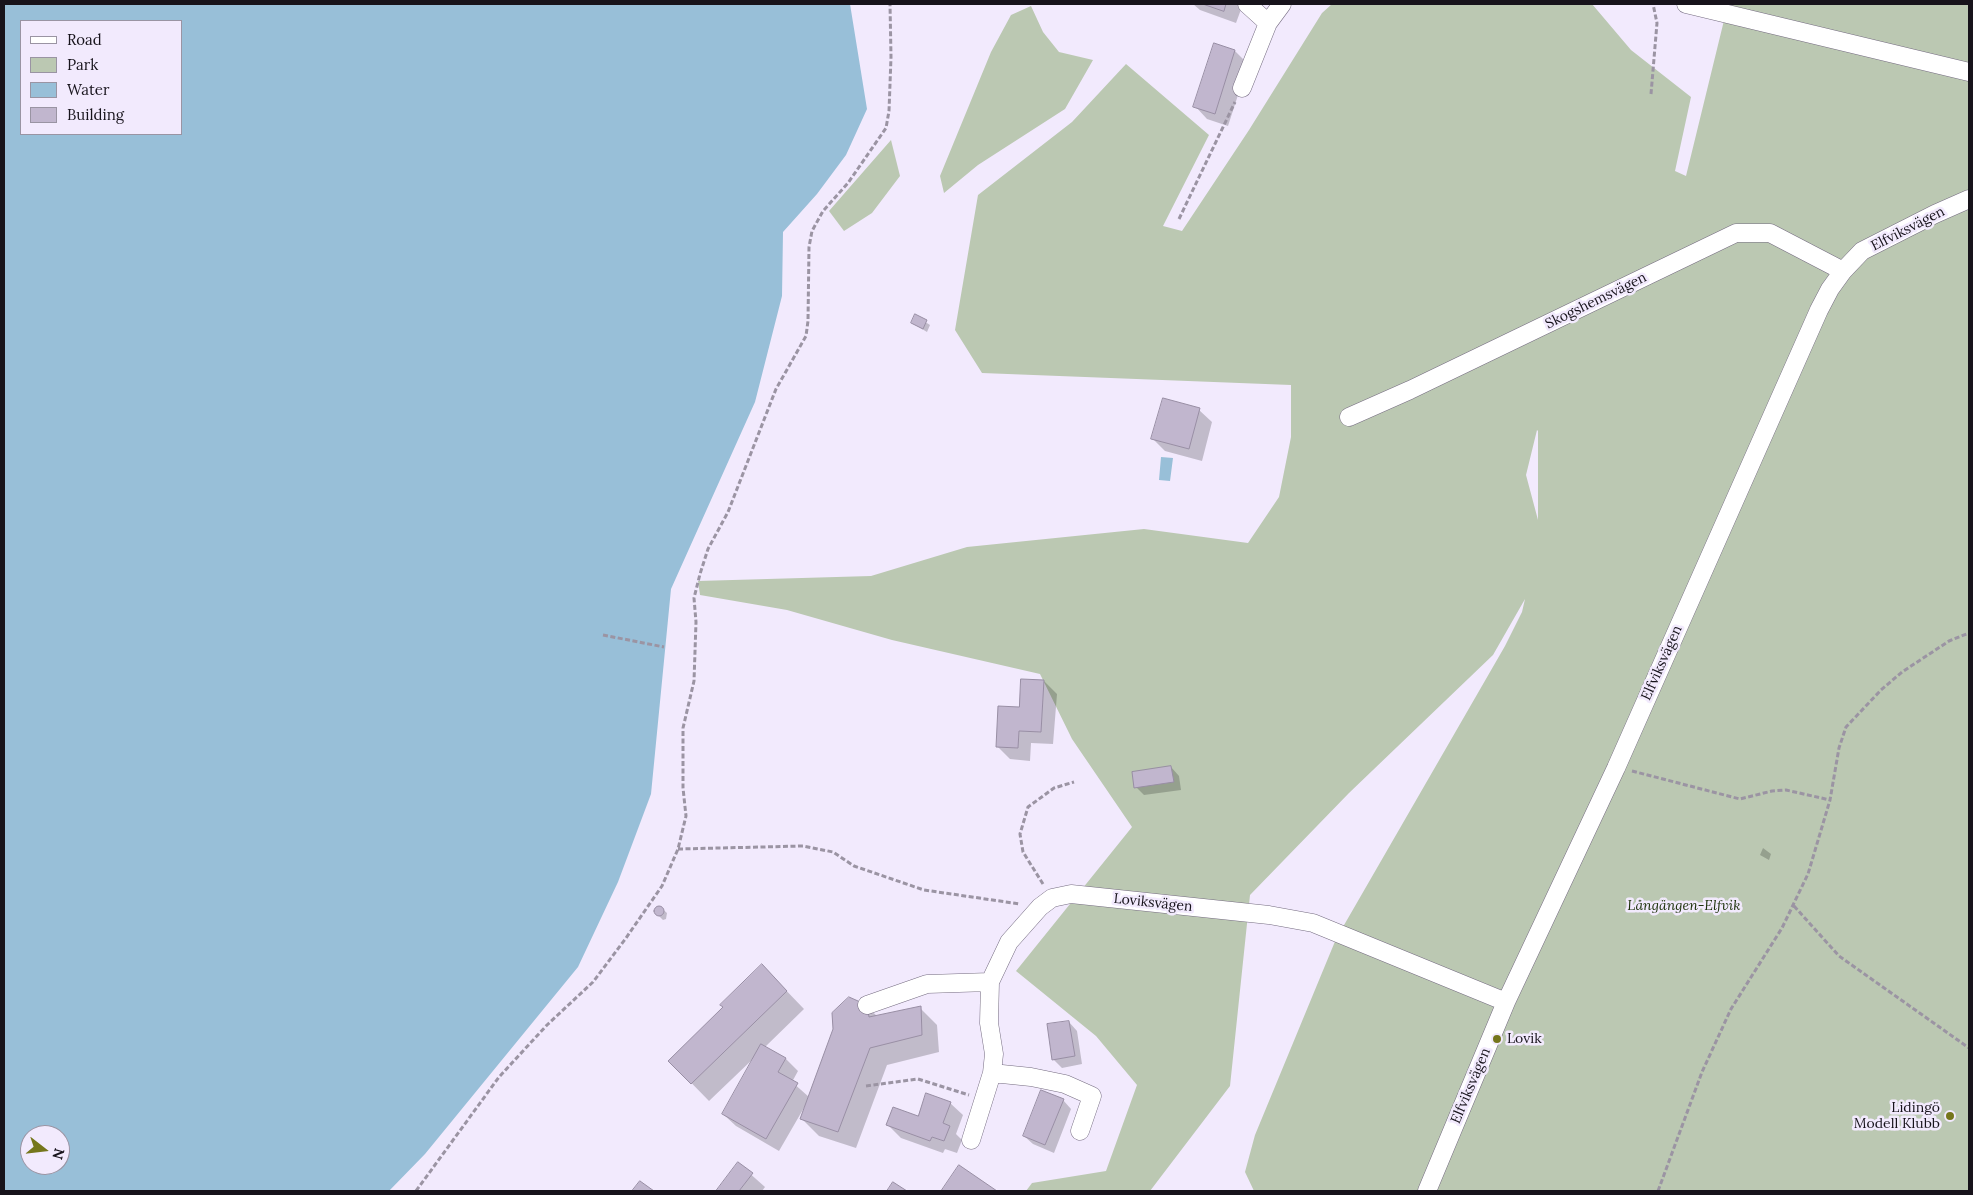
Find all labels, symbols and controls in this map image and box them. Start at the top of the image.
legend [20,20,182,135]
text: Road [67,30,102,49]
text: Park [67,55,98,74]
text: Water [67,80,109,99]
text: Building [67,105,124,124]
street label: Elfviksvägen [1868,203,1948,255]
street label: Skogshemsvägen [1543,269,1649,333]
street label: Elfviksvägen [1638,623,1686,703]
street label: Loviksvägen [1113,891,1193,915]
park label: Långängen-Elfvik [1627,898,1741,914]
place label: Lovik [1507,1031,1542,1047]
marker: Lovik [1491,1033,1503,1045]
street label: Elfviksvägen [1448,1046,1494,1126]
place label: Lidingö Modell Klubb [1854,1100,1940,1132]
marker: Lidingö Modell Klubb [1944,1110,1956,1122]
north arrow [20,1125,70,1175]
text: N [48,1146,69,1162]

